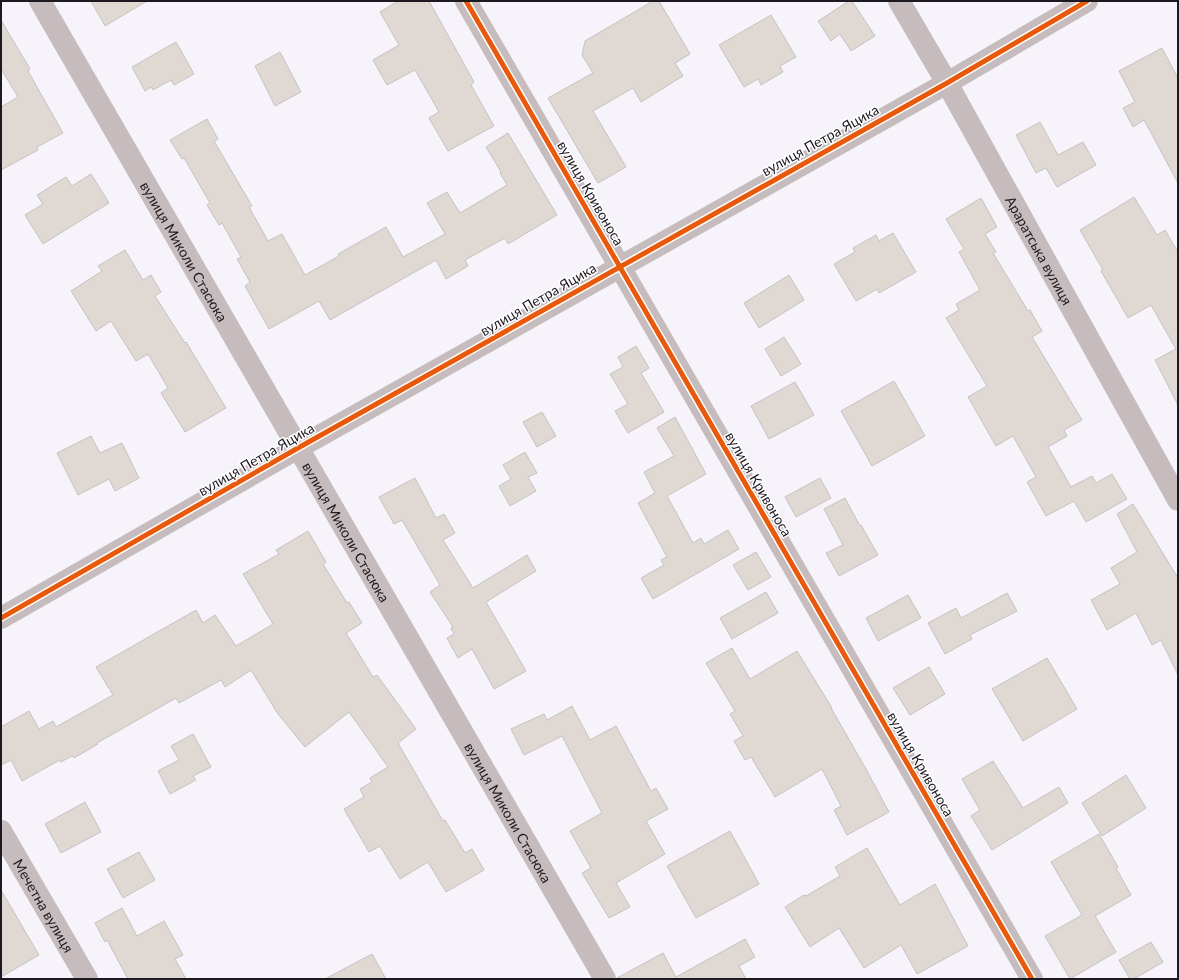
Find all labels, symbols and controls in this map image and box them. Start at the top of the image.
street label: вулиця Петра Яцика [758,101,882,179]
street label: вулиця Кривоноса [554,138,628,248]
street label: вулиця Миколи Стасюка [137,178,232,324]
street label: Араратська вулиця [1003,193,1077,307]
street label: вулиця Петра Яцика [477,259,599,339]
street label: вулиця Петра Яцика [195,419,317,499]
street label: вулиця Кривоноса [722,429,796,539]
street label: вулиця Миколи Стасюка [300,459,394,605]
street label: вулиця Кривоноса [884,709,958,819]
street label: вулиця Миколи Стасюка [462,739,556,885]
street label: Мечетна вулиця [10,856,78,955]

